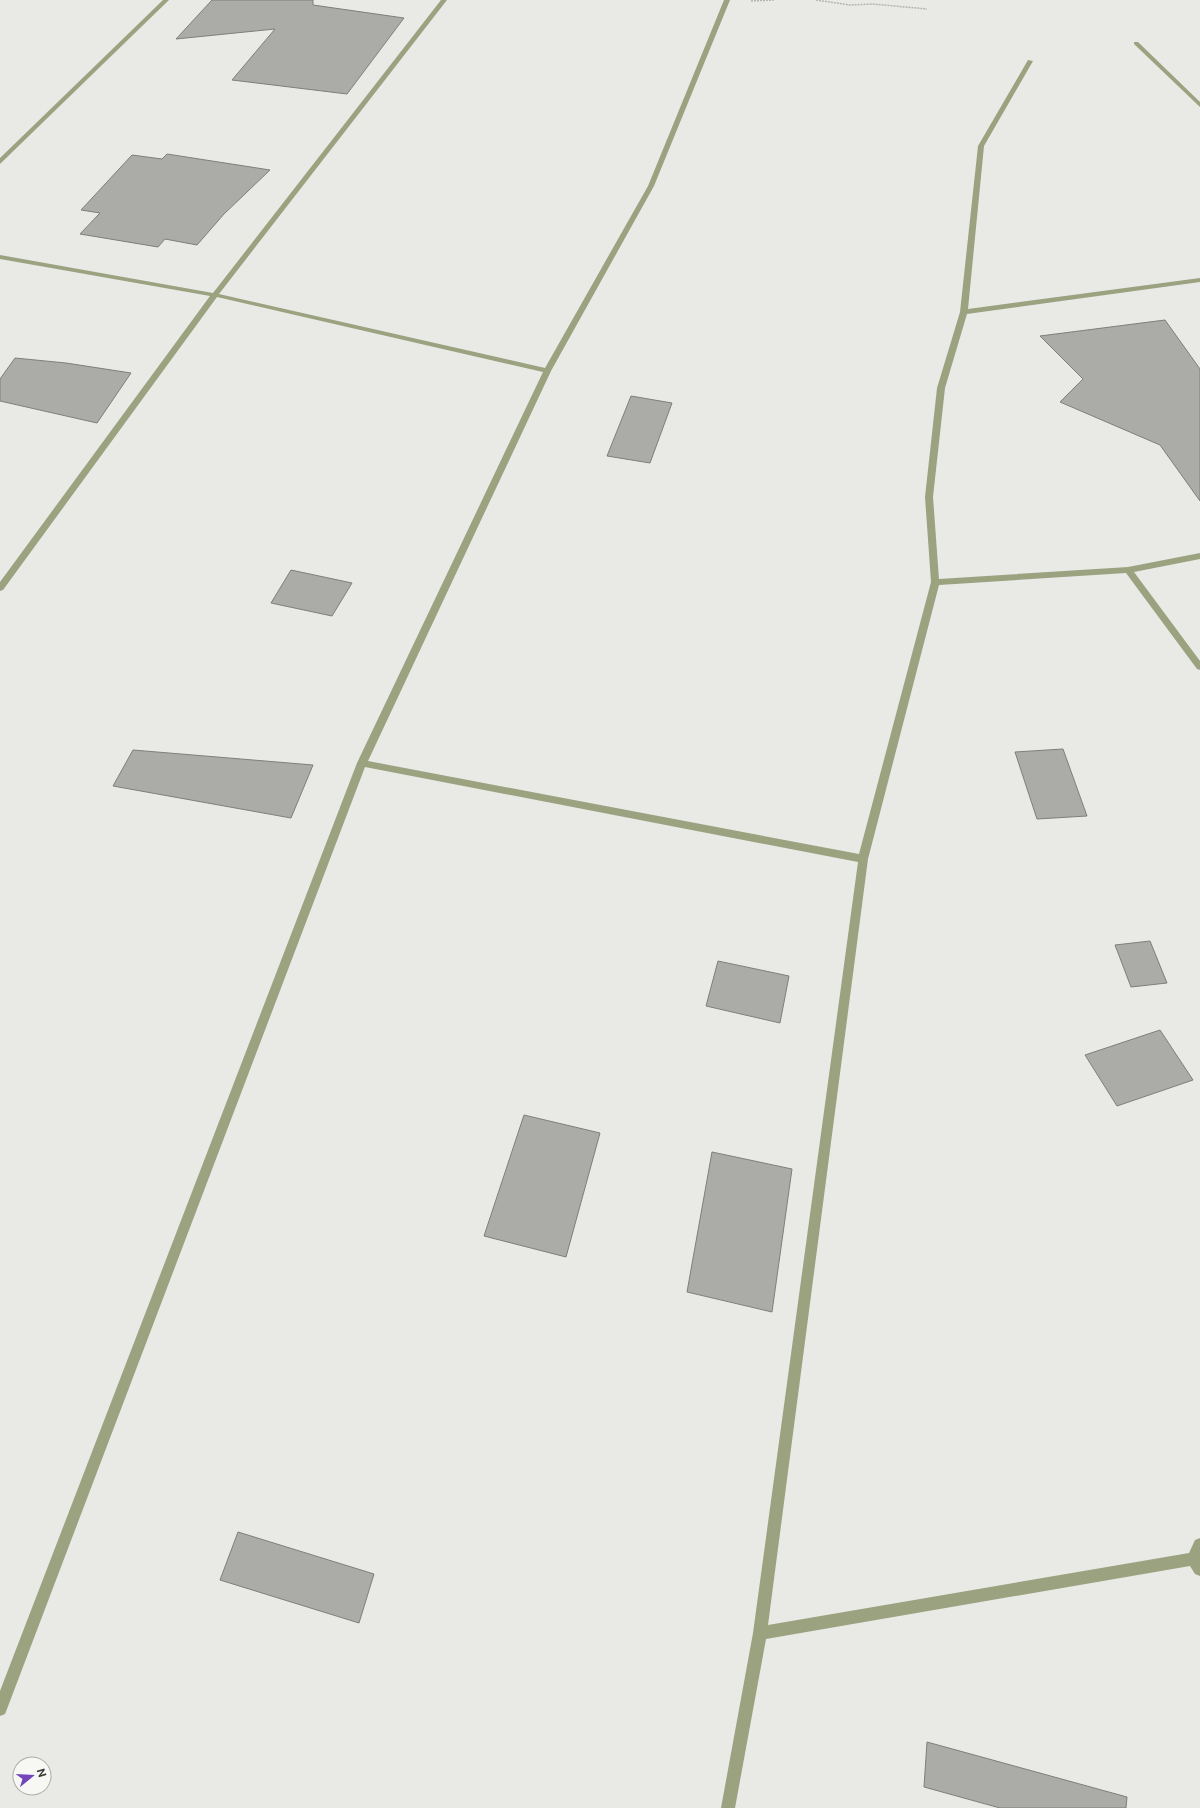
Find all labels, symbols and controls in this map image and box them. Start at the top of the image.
north arrow [12,1756,52,1796]
text: N [34,1767,49,1779]

